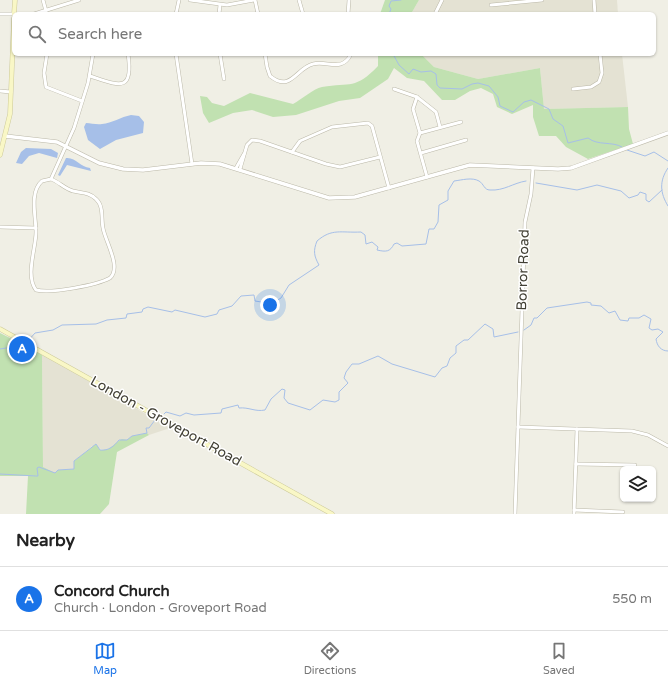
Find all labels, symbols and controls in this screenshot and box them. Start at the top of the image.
search box [12,12,656,56]
icon: search [26,23,48,45]
text: Search here [58,25,142,43]
street label: Borror Road [513,229,533,311]
your location [260,295,280,315]
pin: A [9,334,35,364]
street label: London - Groveport Road [87,372,245,470]
map controls [620,466,656,502]
button: layers [620,466,656,502]
text: Nearby [16,530,75,551]
text: Concord Church [54,582,170,600]
text: A [24,591,34,607]
text: 550 m [612,591,652,607]
text: Church · London - Groveport Road [54,600,267,616]
tab: Map [93,640,117,677]
tab: Directions [304,640,356,677]
tab: Saved [543,640,575,677]

